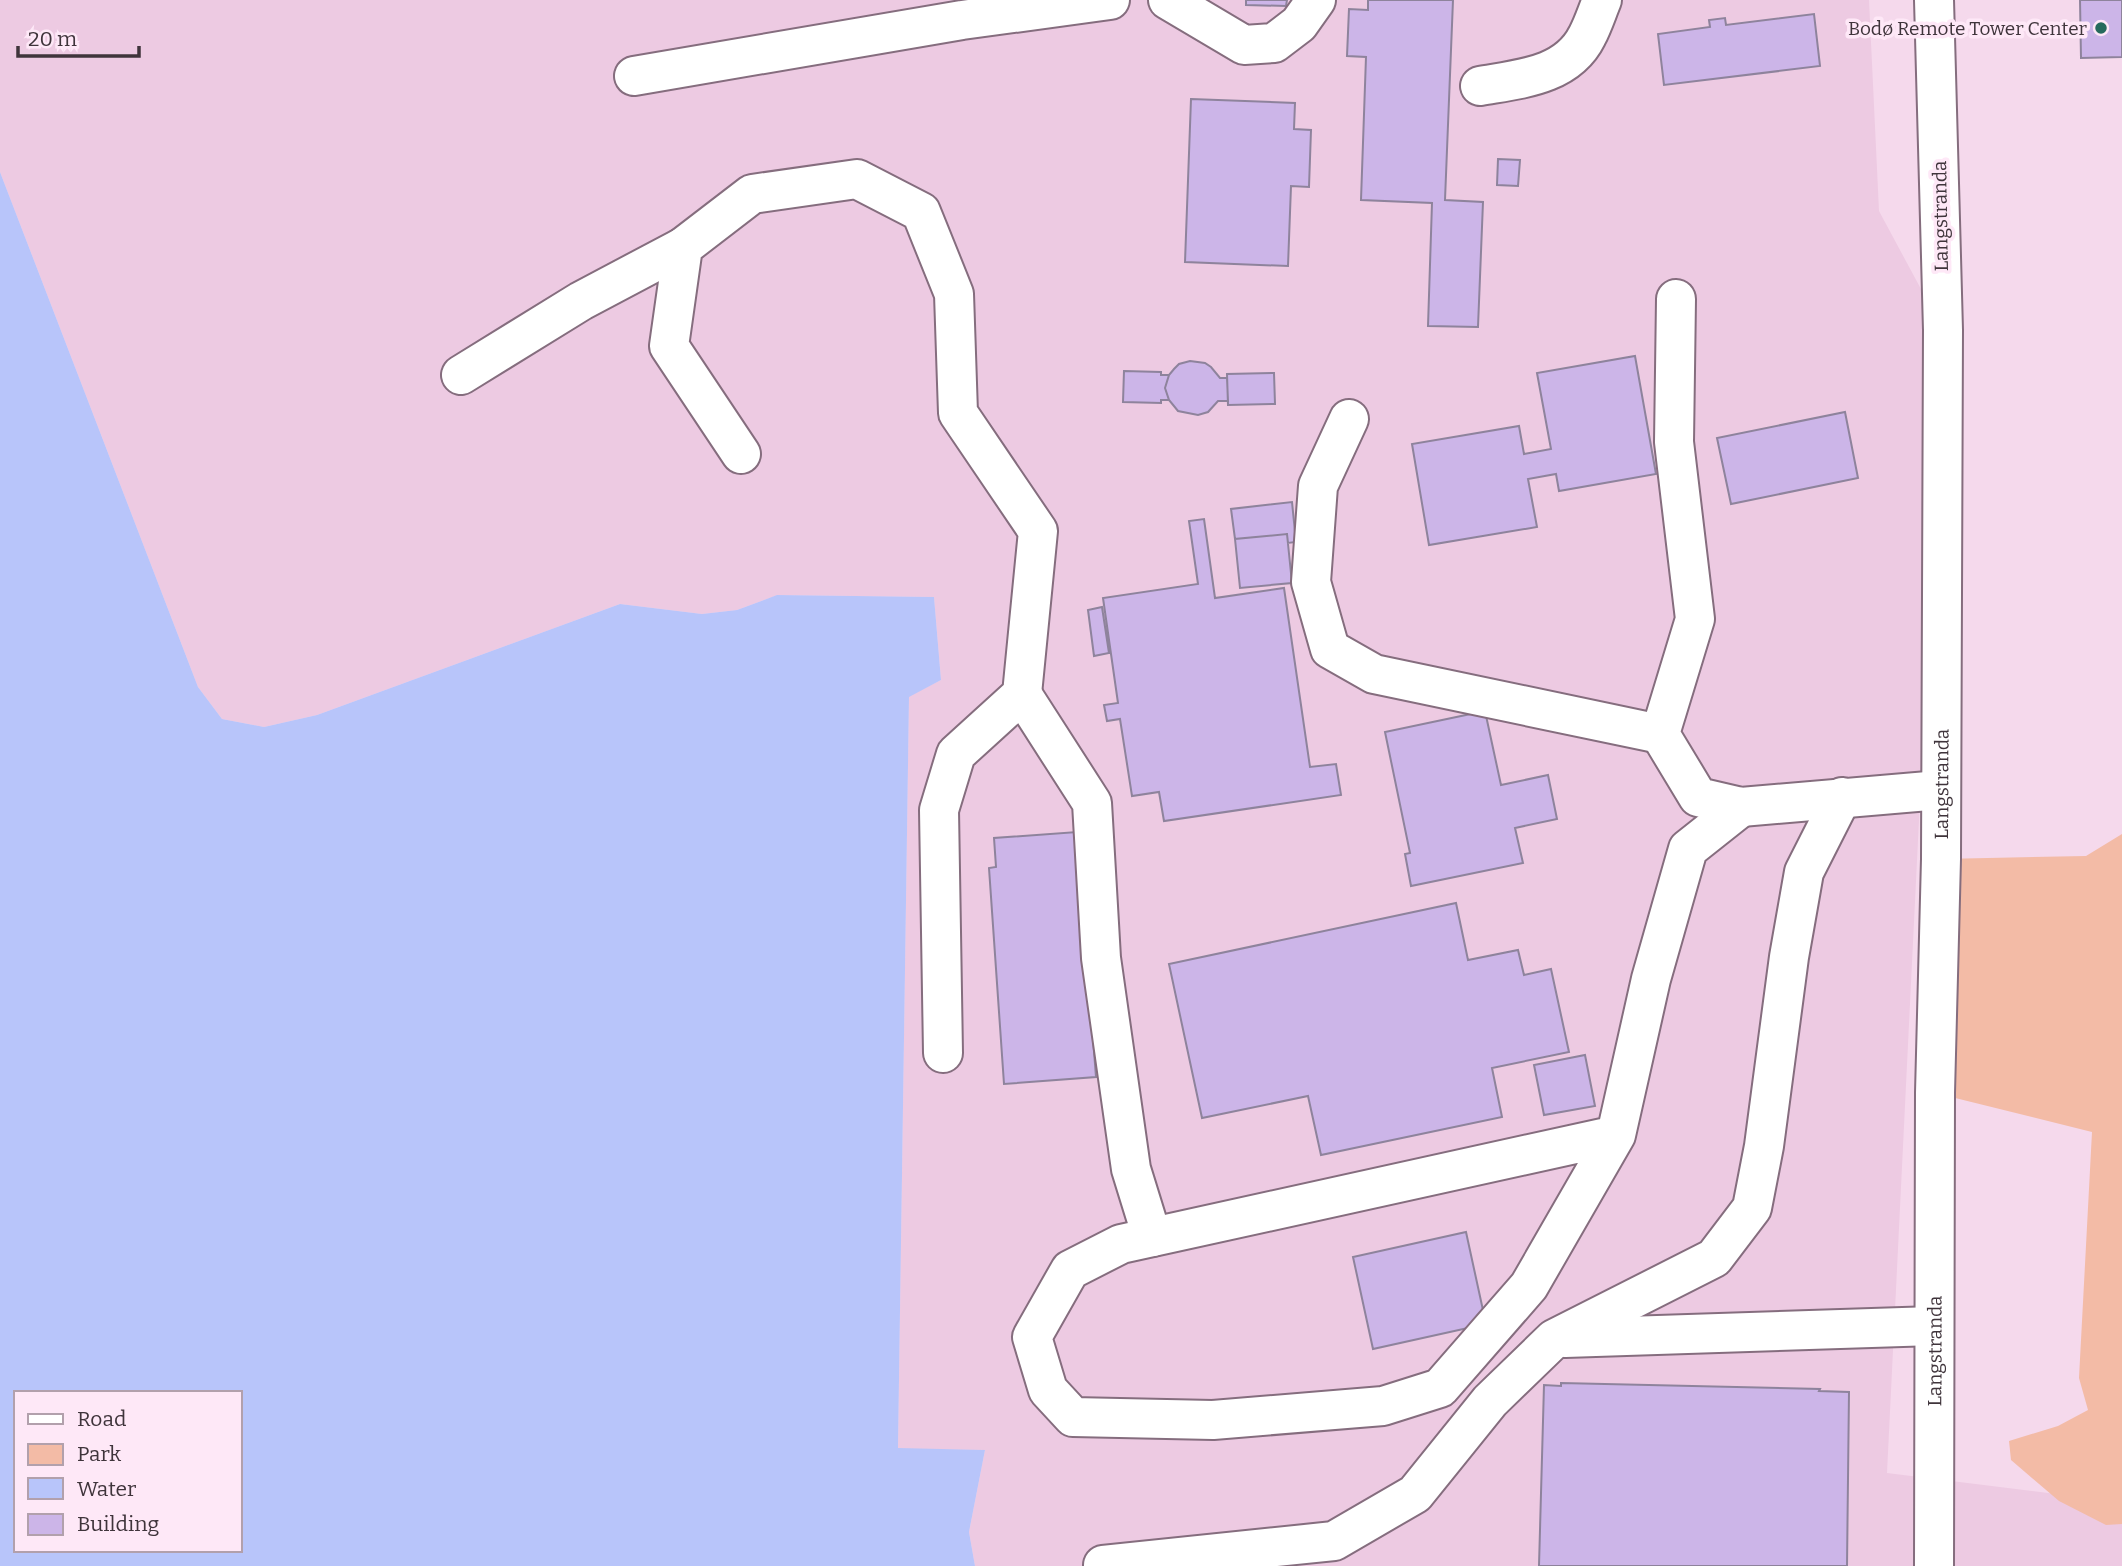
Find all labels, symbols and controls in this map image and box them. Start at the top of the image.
scale bar [18,14,138,58]
place label: Bodø Remote Tower Center [1848,17,2088,40]
marker: Bodø Remote Tower Center [2093,20,2109,36]
text: 20 m [28,26,77,52]
street label: Langstranda [1928,160,1953,272]
street label: Langstranda [1930,728,1953,840]
street label: Langstranda [1923,1295,1947,1406]
legend [14,1391,242,1552]
text: Road [77,1406,126,1432]
text: Park [77,1441,121,1467]
text: Water [77,1476,136,1502]
text: Building [77,1511,160,1537]

